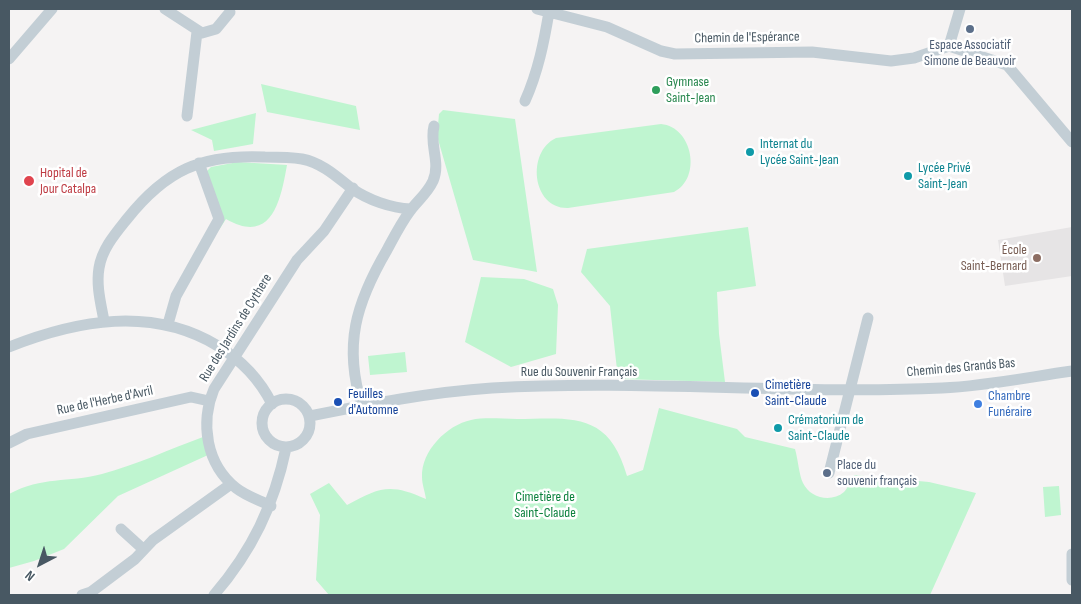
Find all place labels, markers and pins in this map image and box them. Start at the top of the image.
marker: Espace Associatif Simone de Beauvoir [964,23,976,35]
place label: Espace Associatif Simone de Beauvoir [924,37,1016,70]
place label: Gymnase Saint-Jean [666,74,716,106]
marker: Gymnase Saint-Jean [650,84,662,96]
place label: Internat du Lycée Saint-Jean [760,136,839,168]
marker: Internat du Lycée Saint-Jean [744,146,756,158]
place label: Lycée Privé Saint-Jean [918,160,971,192]
place label: Hopital de Jour Catalpa [40,165,96,198]
marker: Lycée Privé Saint-Jean [902,170,914,182]
marker: Hopital de Jour Catalpa [22,174,36,188]
place label: École Saint-Bernard [961,242,1027,274]
marker: École Saint-Bernard [1031,252,1043,264]
place label: Cimetière Saint-Claude [765,377,827,410]
place label: Feuilles d'Automne [348,386,398,418]
marker: Cimetière Saint-Claude [749,387,761,399]
place label: Chambre Funéraire [988,388,1032,421]
marker: Feuilles d'Automne [332,396,344,408]
marker: Chambre Funéraire [972,398,984,410]
place label: Crématorium de Saint-Claude [788,412,864,444]
marker: Crématorium de Saint-Claude [772,422,784,434]
place label: Place du souvenir français [837,457,917,490]
marker: Place du souvenir français [821,467,833,479]

